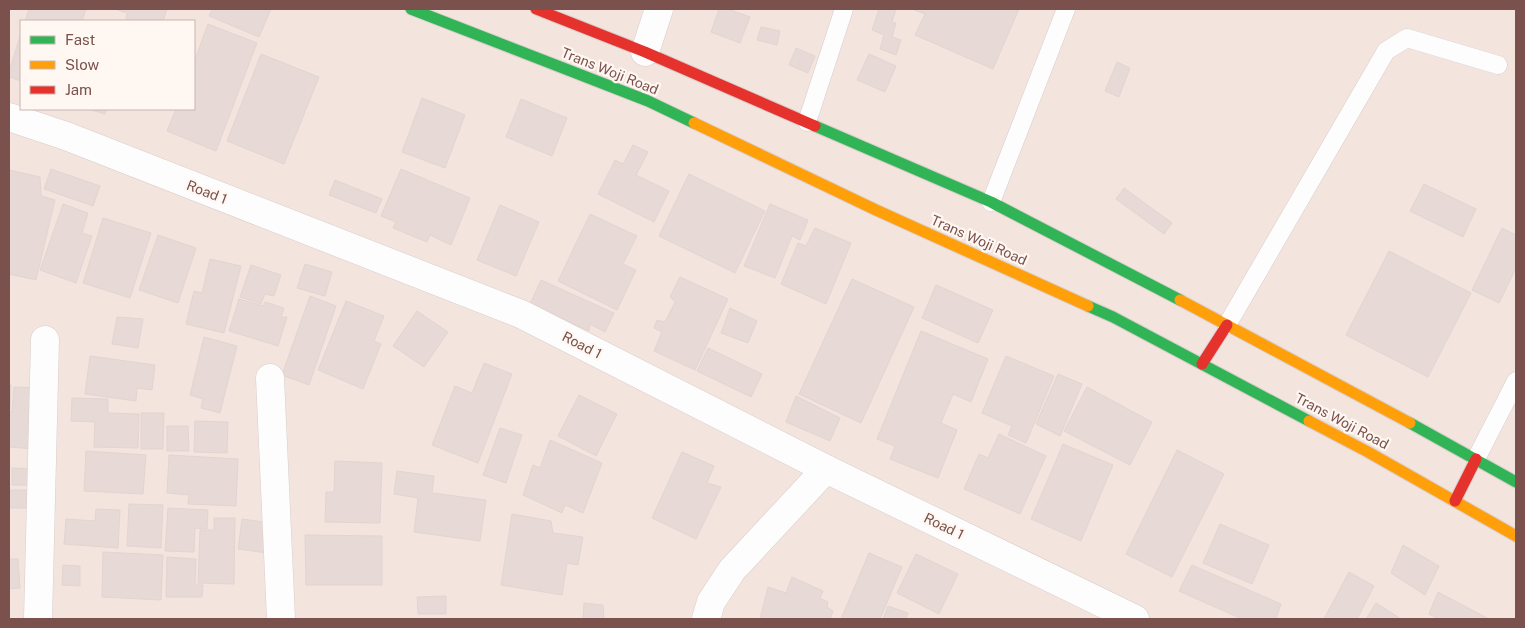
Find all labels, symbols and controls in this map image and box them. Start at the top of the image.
legend [20,20,195,110]
text: Fast [65,31,95,48]
street label: Trans Woji Road [559,44,661,98]
text: Slow [65,56,100,73]
text: Jam [65,81,92,98]
street label: Road 1 [184,177,230,207]
street label: Trans Woji Road [929,212,1029,268]
street label: Road 1 [560,328,604,362]
street label: Trans Woji Road [1293,390,1391,452]
street label: Road 1 [921,510,967,542]

